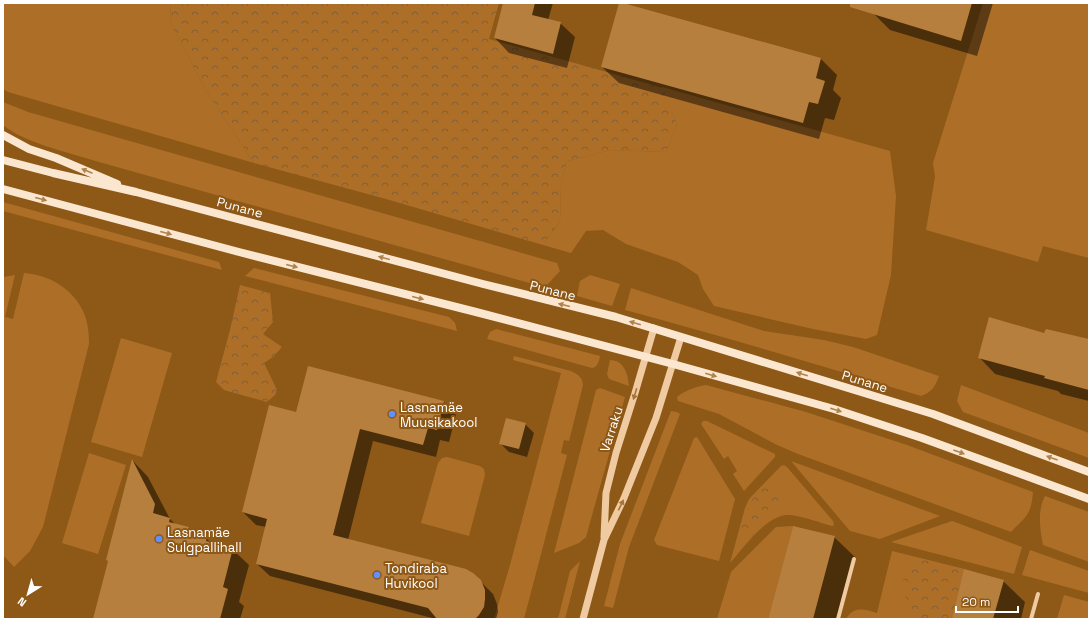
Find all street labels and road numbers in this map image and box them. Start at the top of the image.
street label: Punane [215,193,265,222]
street label: Punane [528,277,578,304]
street label: Punane [840,366,890,396]
street label: Varraku [596,404,627,454]

